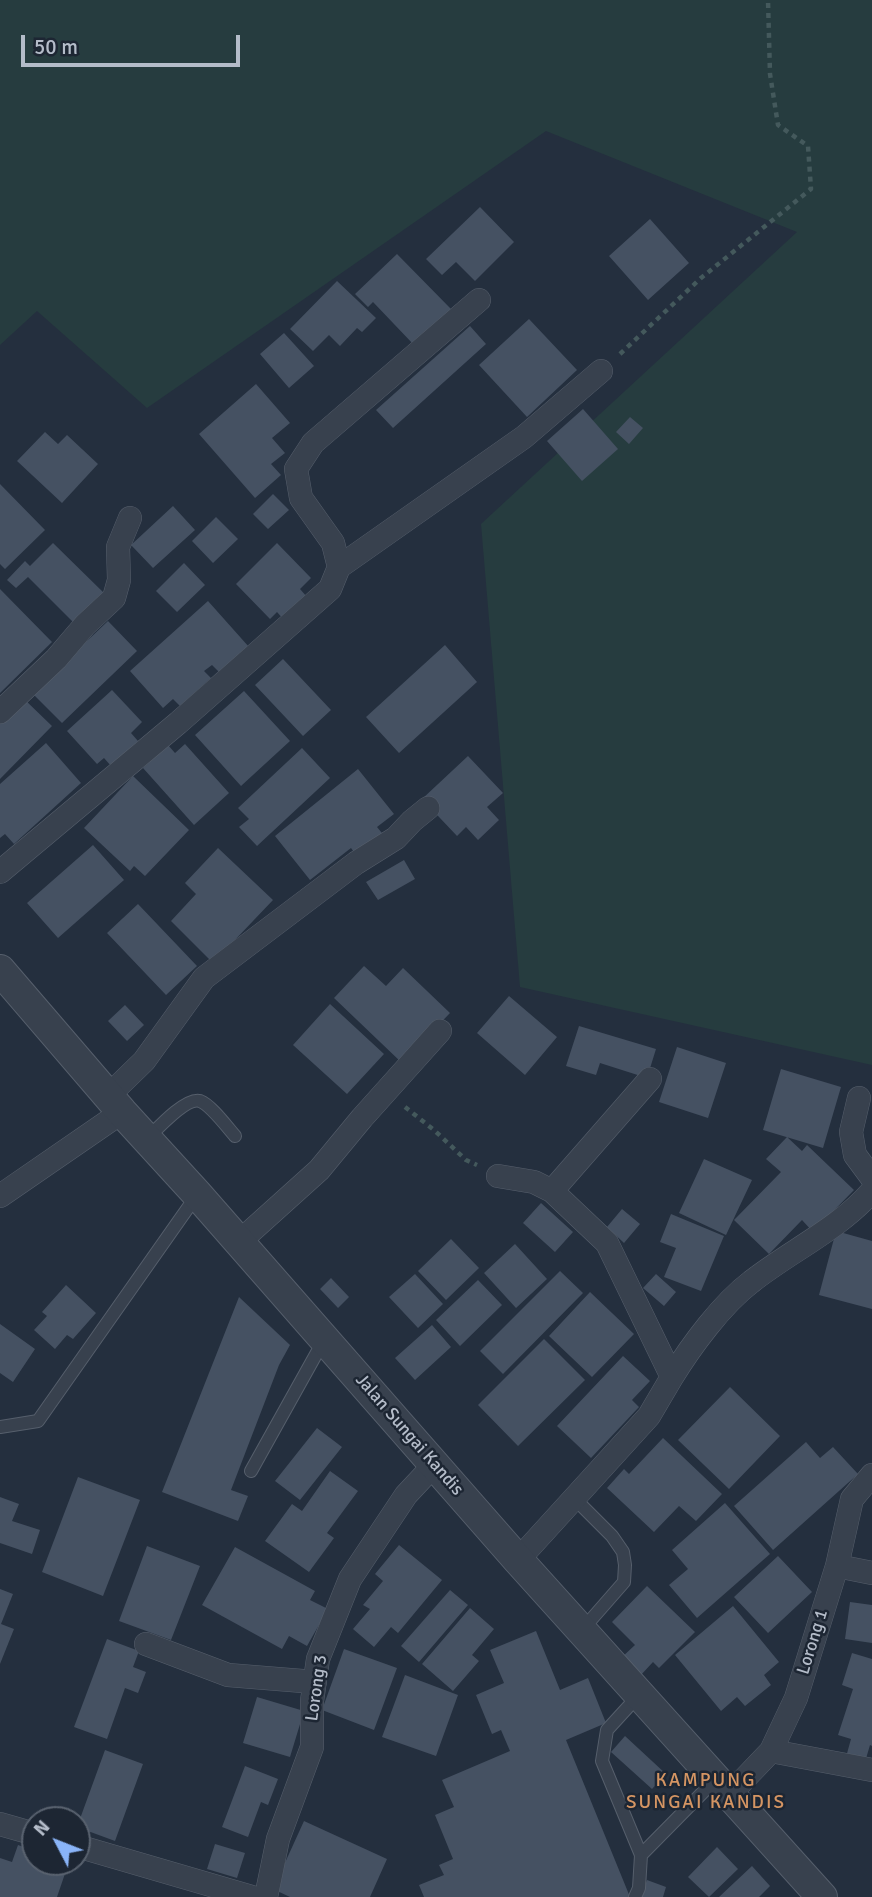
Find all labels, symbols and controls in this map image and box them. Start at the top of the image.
scale bar [24,21,243,65]
text: 50 m [34,34,78,60]
street label: Jalan Sungai Kandis [350,1370,468,1500]
street label: Lorong 1 [793,1607,833,1677]
street label: Lorong 3 [302,1653,332,1723]
district label: KAMPUNG SUNGAI KANDIS [628,1770,784,1814]
north arrow [21,1806,91,1876]
text: N [29,1815,55,1841]

